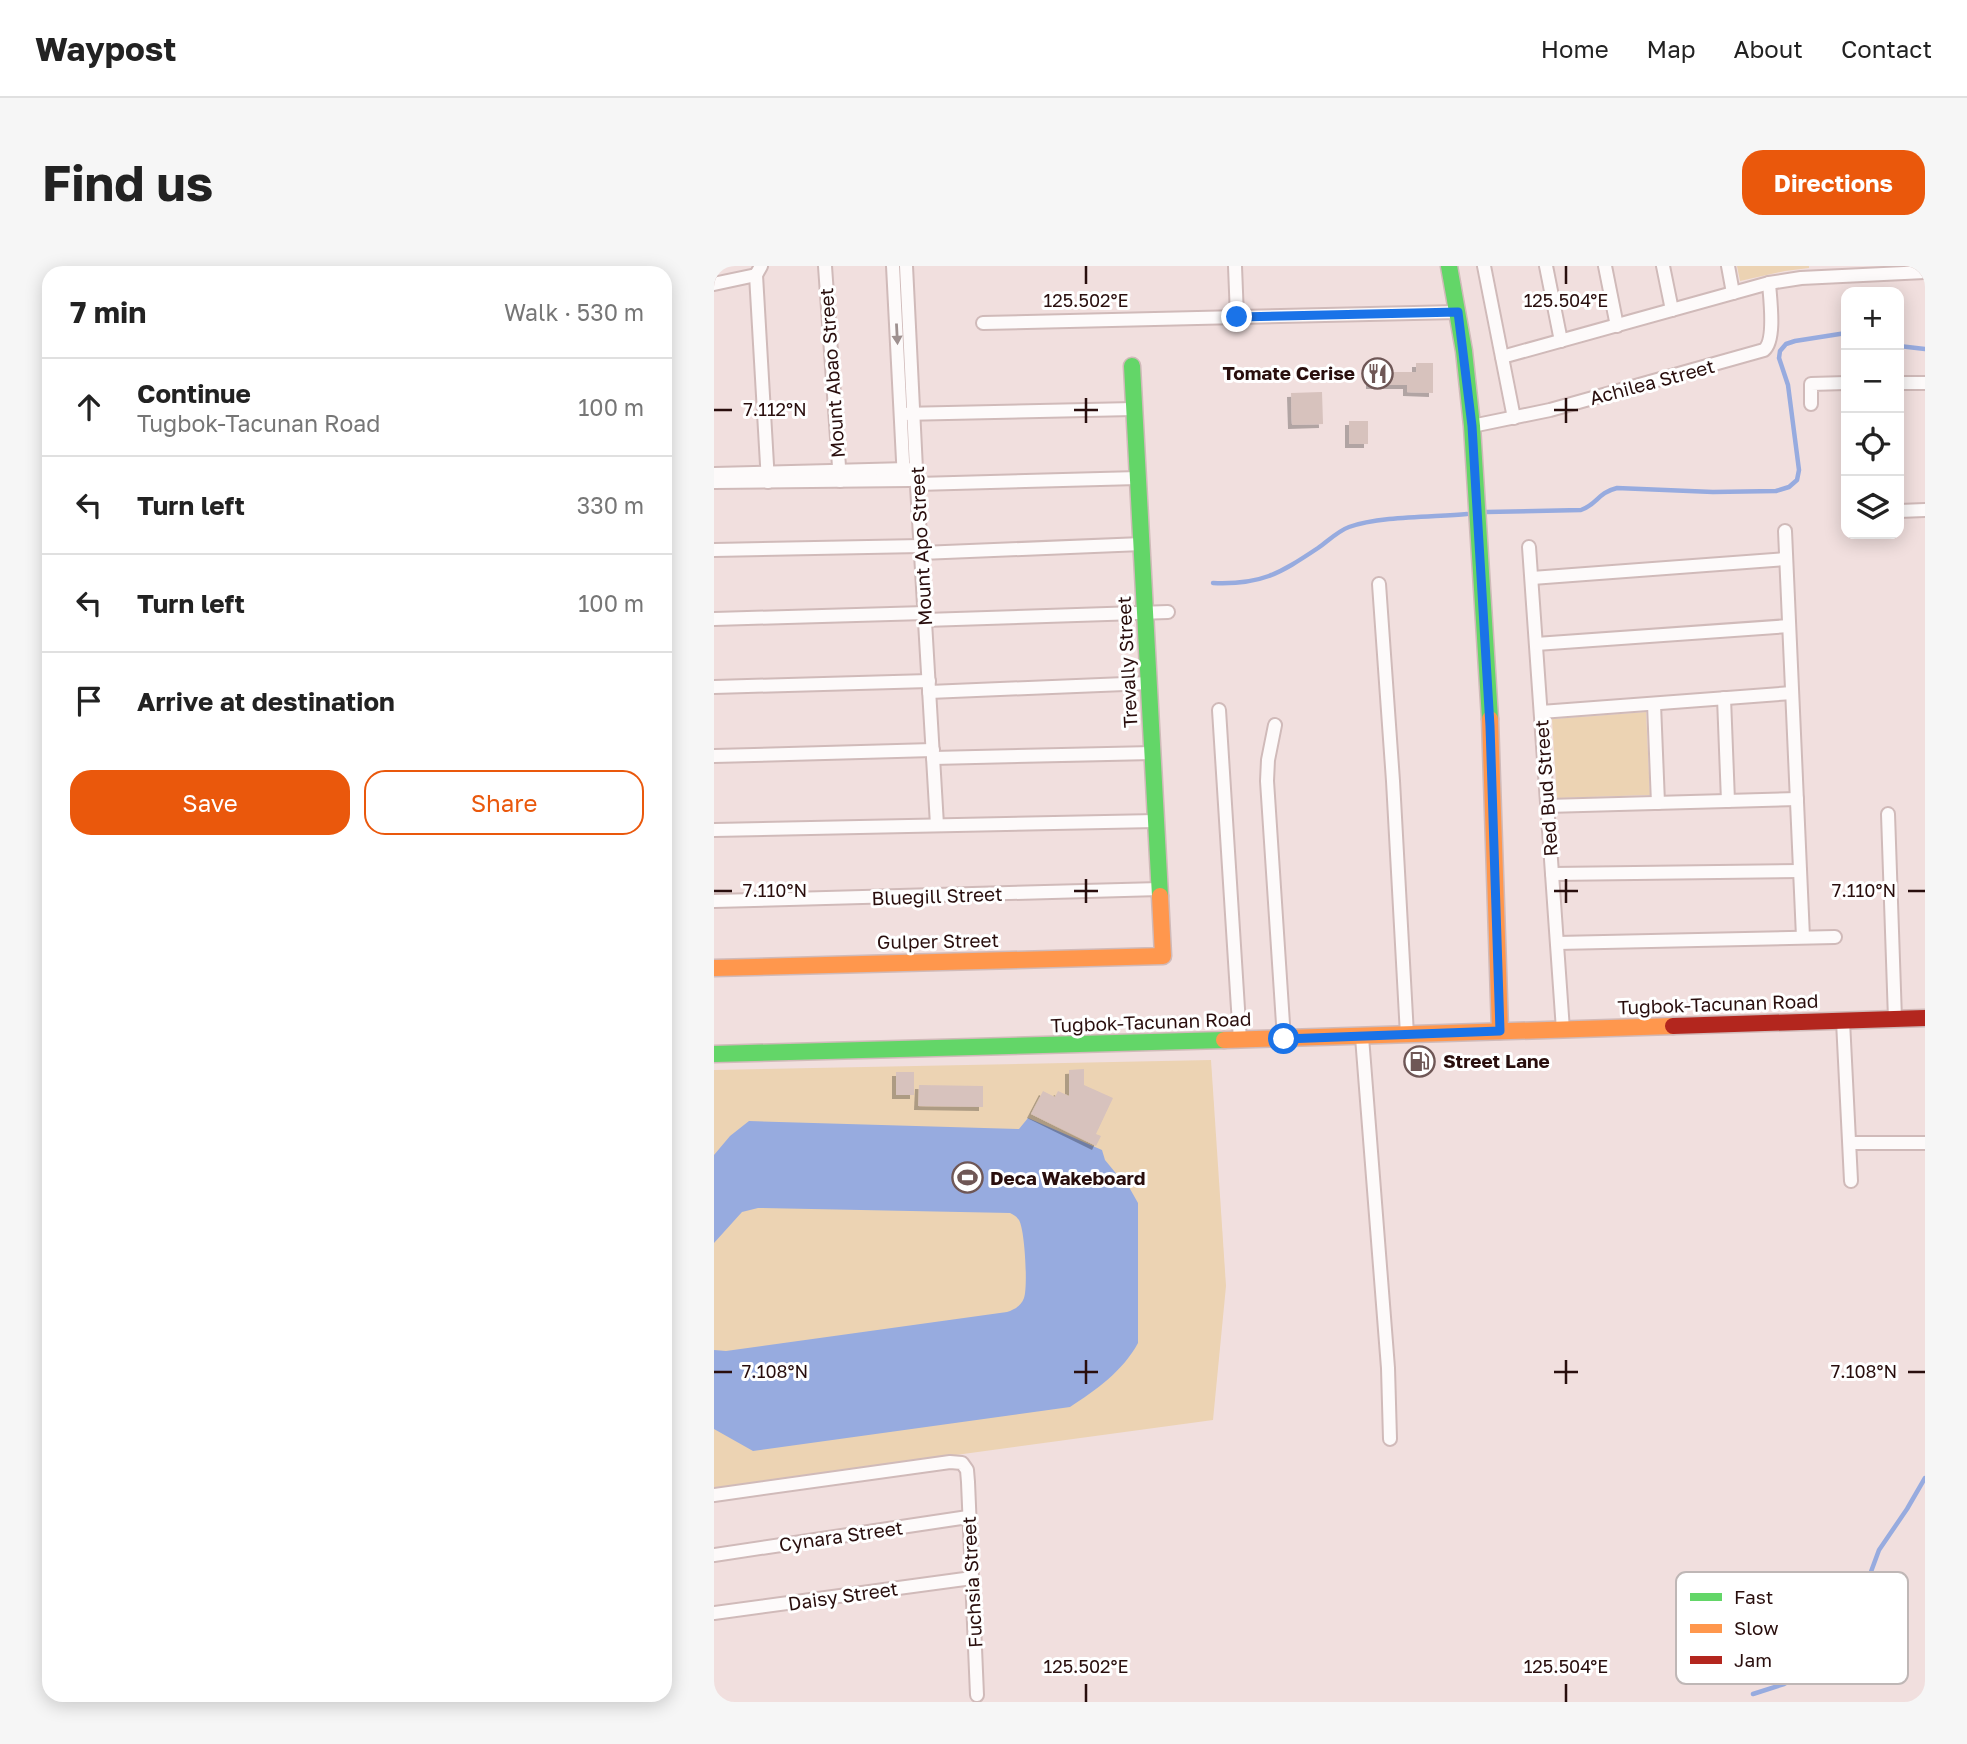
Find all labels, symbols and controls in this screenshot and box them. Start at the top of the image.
text: Waypost [35,29,176,68]
text: Home [1541,34,1609,63]
text: Map [1647,34,1696,63]
text: About [1734,34,1803,63]
text: Contact [1841,34,1932,63]
button: Directions [1742,150,1925,215]
text: Find us [42,153,213,212]
street label: Mount Abao Street [814,287,849,459]
map controls [1841,287,1904,539]
button: + [1841,287,1904,350]
text: 125.502°E [1043,289,1129,311]
text: 125.504°E [1524,289,1608,311]
text: 7 min [70,294,146,330]
text: Walk · 530 m [504,298,644,326]
route end [1221,301,1252,332]
one-way arrow [892,323,903,345]
button: − [1841,350,1904,413]
street label: Achilea Street [1587,354,1717,409]
restaurant icon: Tomate Cerise [1361,356,1395,390]
place label: Tomate Cerise [1222,361,1355,384]
text: Continue [137,378,251,409]
icon: ahead [70,388,108,426]
text: 100 m [578,393,644,421]
text: 7.112°N [743,398,807,420]
text: Tugbok-Tacunan Road [137,409,380,437]
button: locate [1841,413,1904,476]
street label: Mount Apo Street [905,466,936,626]
button: layers [1841,476,1904,539]
icon: left [70,486,108,524]
text: Turn left [137,490,245,521]
text: 330 m [577,491,644,519]
icon: left [70,584,108,622]
text: Turn left [137,588,245,619]
text: 100 m [578,589,644,617]
street label: Trevally Street [1112,595,1141,729]
icon: arrive [70,682,108,720]
text: Arrive at destination [137,686,395,717]
street label: Red Bud Street [1529,719,1562,857]
button: Save [70,770,350,835]
button: Share [364,770,644,835]
text: 7.110°N [743,879,807,901]
text: 7.110°N [1832,879,1896,901]
street label: Bluegill Street [871,882,1003,909]
street label: Gulper Street [877,928,999,953]
street label: Tugbok-Tacunan Road [1617,988,1819,1019]
street label: Tugbok-Tacunan Road [1050,1006,1252,1037]
route start [1268,1023,1299,1054]
fuel station icon: Street Lane [1403,1044,1437,1078]
place label: Street Lane [1443,1049,1550,1072]
sports icon: Deca Wakeboard [950,1161,984,1195]
place label: Deca Wakeboard [990,1166,1145,1189]
text: 7.108°N [742,1360,808,1382]
text: 7.108°N [1831,1360,1897,1382]
street label: Cynara Street [777,1515,904,1556]
street label: Fuchsia Street [957,1516,986,1648]
legend [1676,1572,1908,1684]
street label: Daisy Street [786,1576,899,1615]
text: Fast [1734,1585,1773,1608]
text: Slow [1734,1616,1779,1639]
text: Jam [1734,1648,1772,1671]
text: 125.502°E [1043,1655,1129,1677]
text: 125.504°E [1524,1655,1608,1677]

